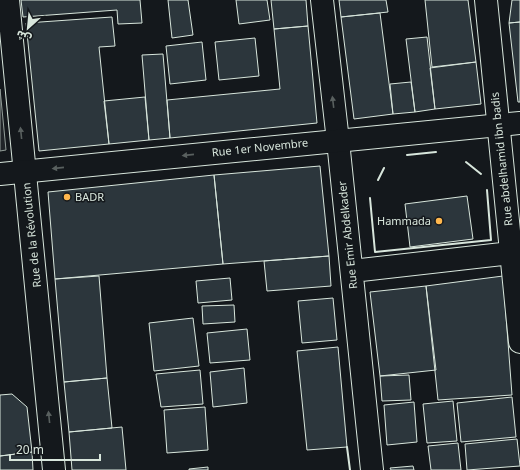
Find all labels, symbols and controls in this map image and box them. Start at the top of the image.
north arrow [8,8,48,48]
text: ش [12,23,36,50]
street label: Rue abdelhamid ibn badis [484,91,520,227]
one-way arrow [330,96,337,108]
one-way arrow [18,127,25,139]
street label: Rue 1er Novembre [211,132,309,164]
one-way arrow [182,152,194,159]
one-way arrow [52,165,64,171]
street label: Rue Emir Abdelkader [331,179,365,290]
street label: Rue de la Révolution [15,181,49,289]
place label: BADR [75,186,104,209]
marker: BADR [62,192,72,202]
place label: Hammada [377,210,431,233]
marker: Hammada [434,216,444,226]
one-way arrow [46,411,53,423]
scale bar [10,436,100,462]
text: 20 m [16,438,44,463]

